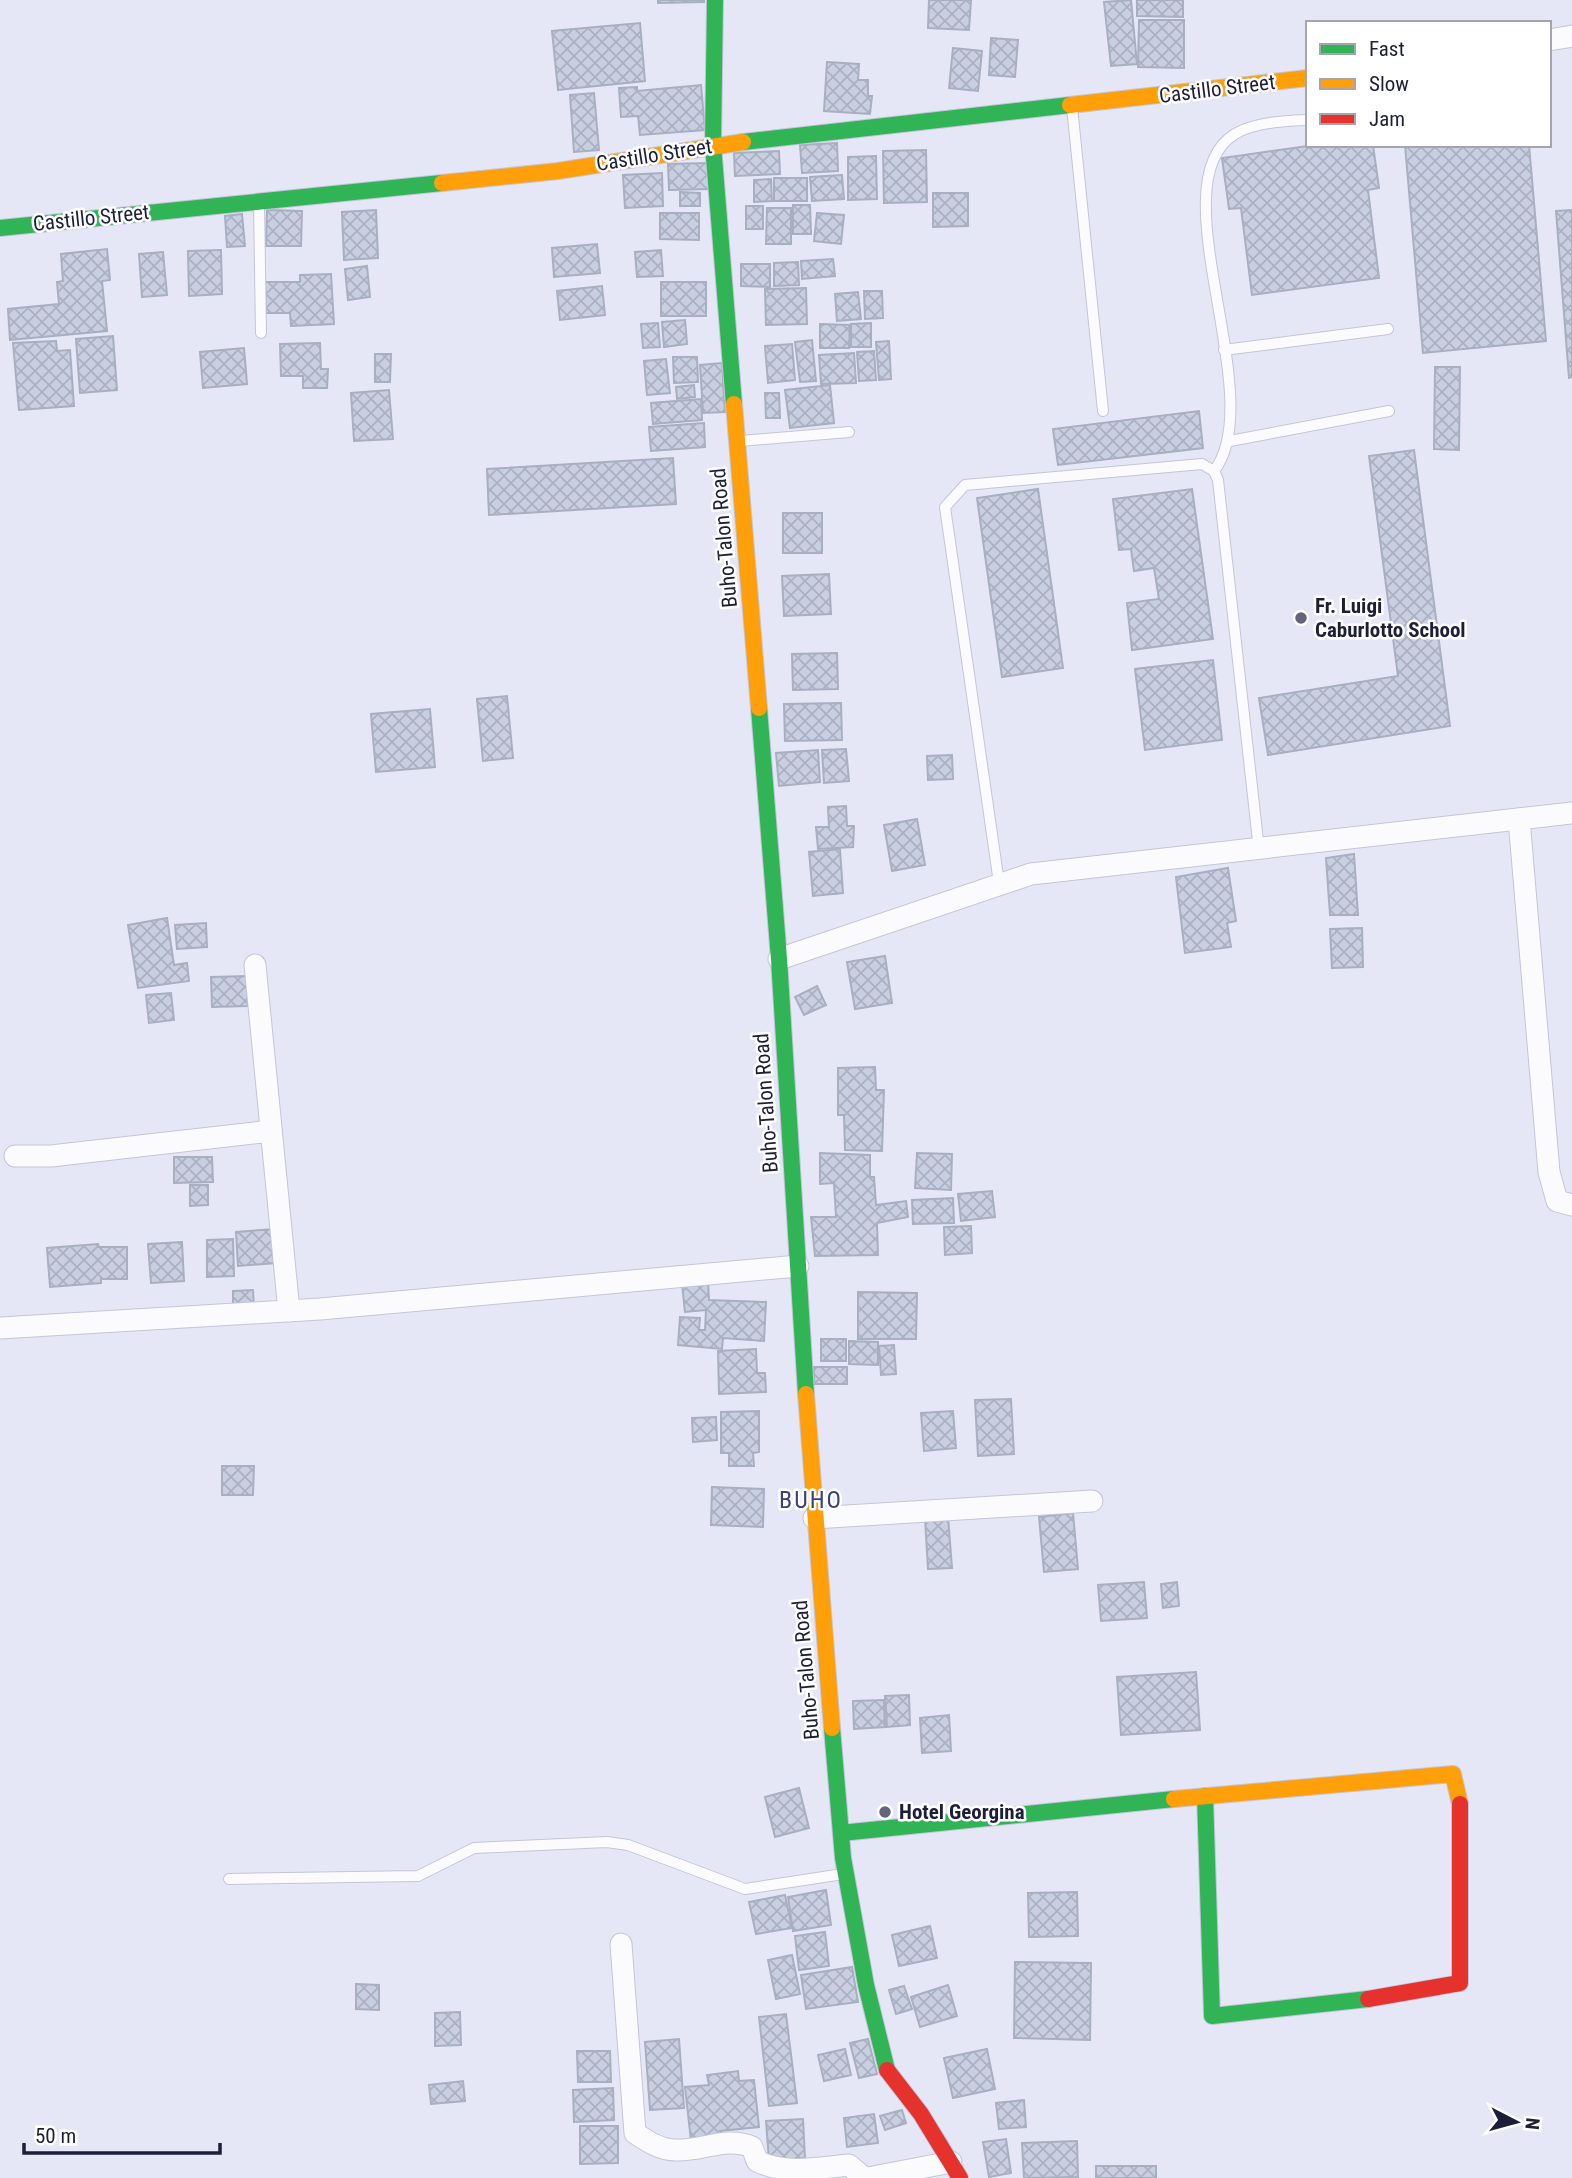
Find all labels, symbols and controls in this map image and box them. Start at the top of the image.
legend [1306,21,1551,147]
text: Fast [1369,37,1405,61]
street label: Castillo Street [1158,70,1276,108]
text: Slow [1369,72,1409,96]
text: Jam [1369,107,1405,131]
street label: Castillo Street [594,134,714,176]
street label: Castillo Street [32,200,150,236]
street label: Buho-Talon Road [706,467,742,609]
place label: Fr. Luigi Caburlotto School [1315,594,1466,642]
marker: Fr. Luigi Caburlotto School [1293,610,1309,626]
street label: Buho-Talon Road [749,1032,783,1174]
district label: BUHO [779,1486,843,1514]
street label: Buho-Talon Road [788,1599,824,1741]
place label: Hotel Georgina [899,1800,1025,1824]
marker: Hotel Georgina [877,1804,893,1820]
north arrow [1481,2087,1551,2157]
scale bar [24,2112,220,2156]
text: N [1520,2117,1544,2131]
text: 50 m [35,2124,76,2148]

